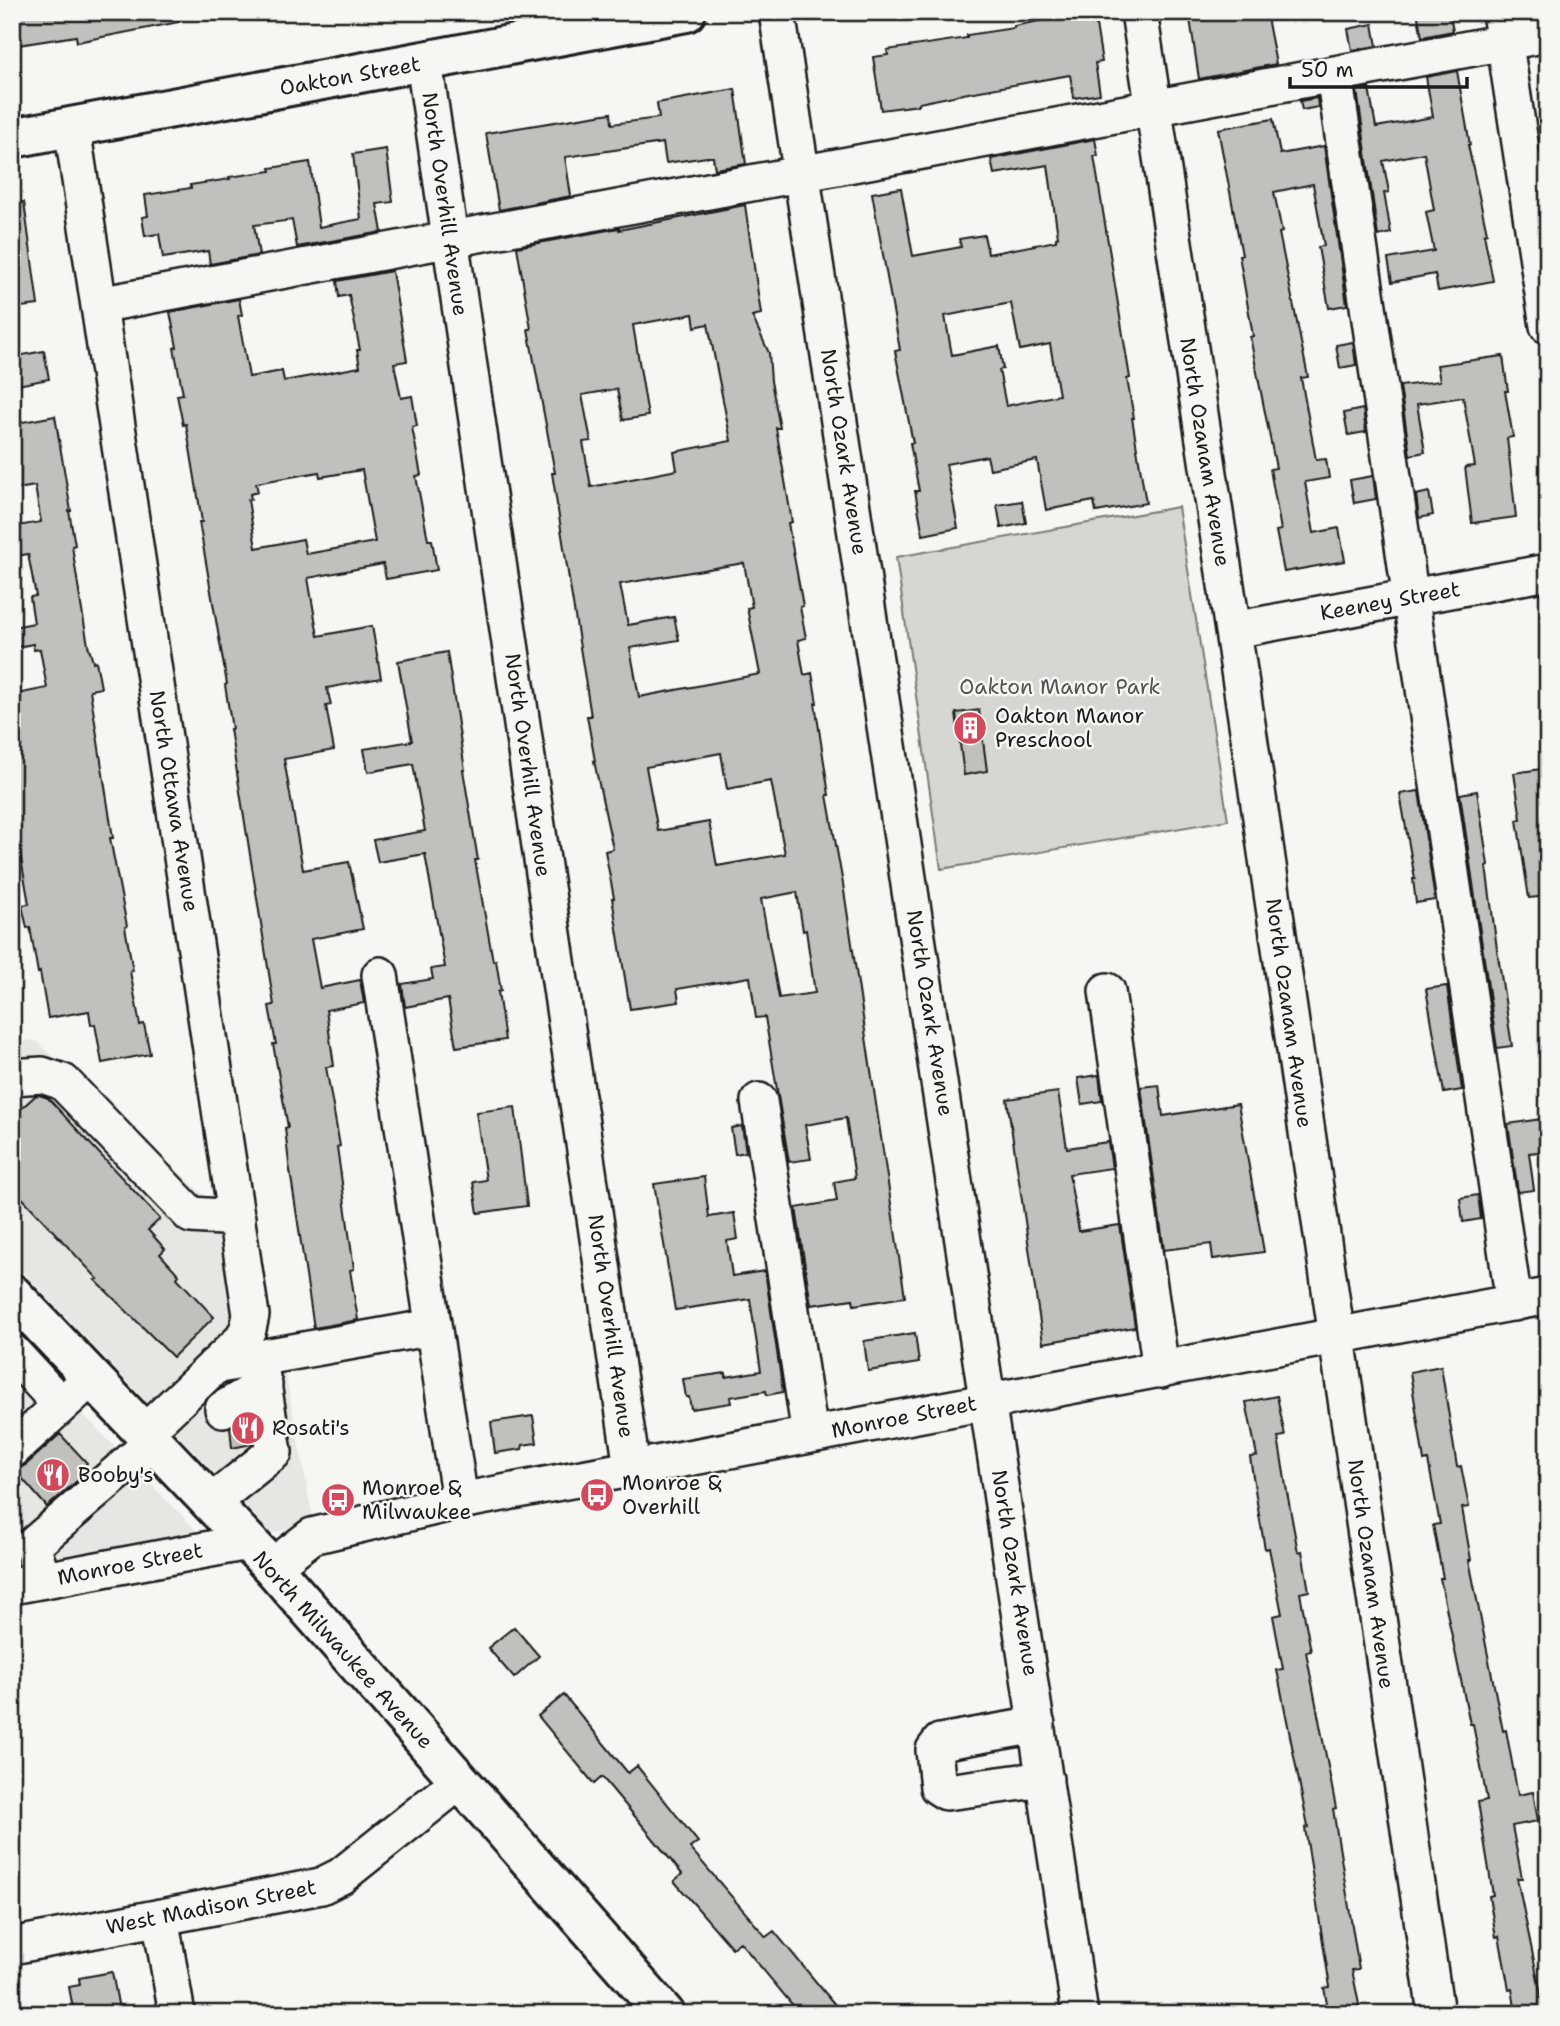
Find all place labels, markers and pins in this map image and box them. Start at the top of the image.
place label: Oakton Manor Preschool [995,702,1144,754]
building icon: Oakton Manor Preschool [951,709,989,747]
restaurant icon: Rosati's [229,1409,267,1447]
place label: Rosati's [272,1414,350,1442]
restaurant icon: Booby's [34,1456,72,1494]
place label: Booby's [78,1461,154,1489]
place label: Monroe & Overhill [622,1469,722,1521]
place label: Monroe & Milwaukee [362,1474,472,1526]
bus stop icon: Monroe & Overhill [578,1476,616,1514]
bus stop icon: Monroe & Milwaukee [319,1481,357,1519]

